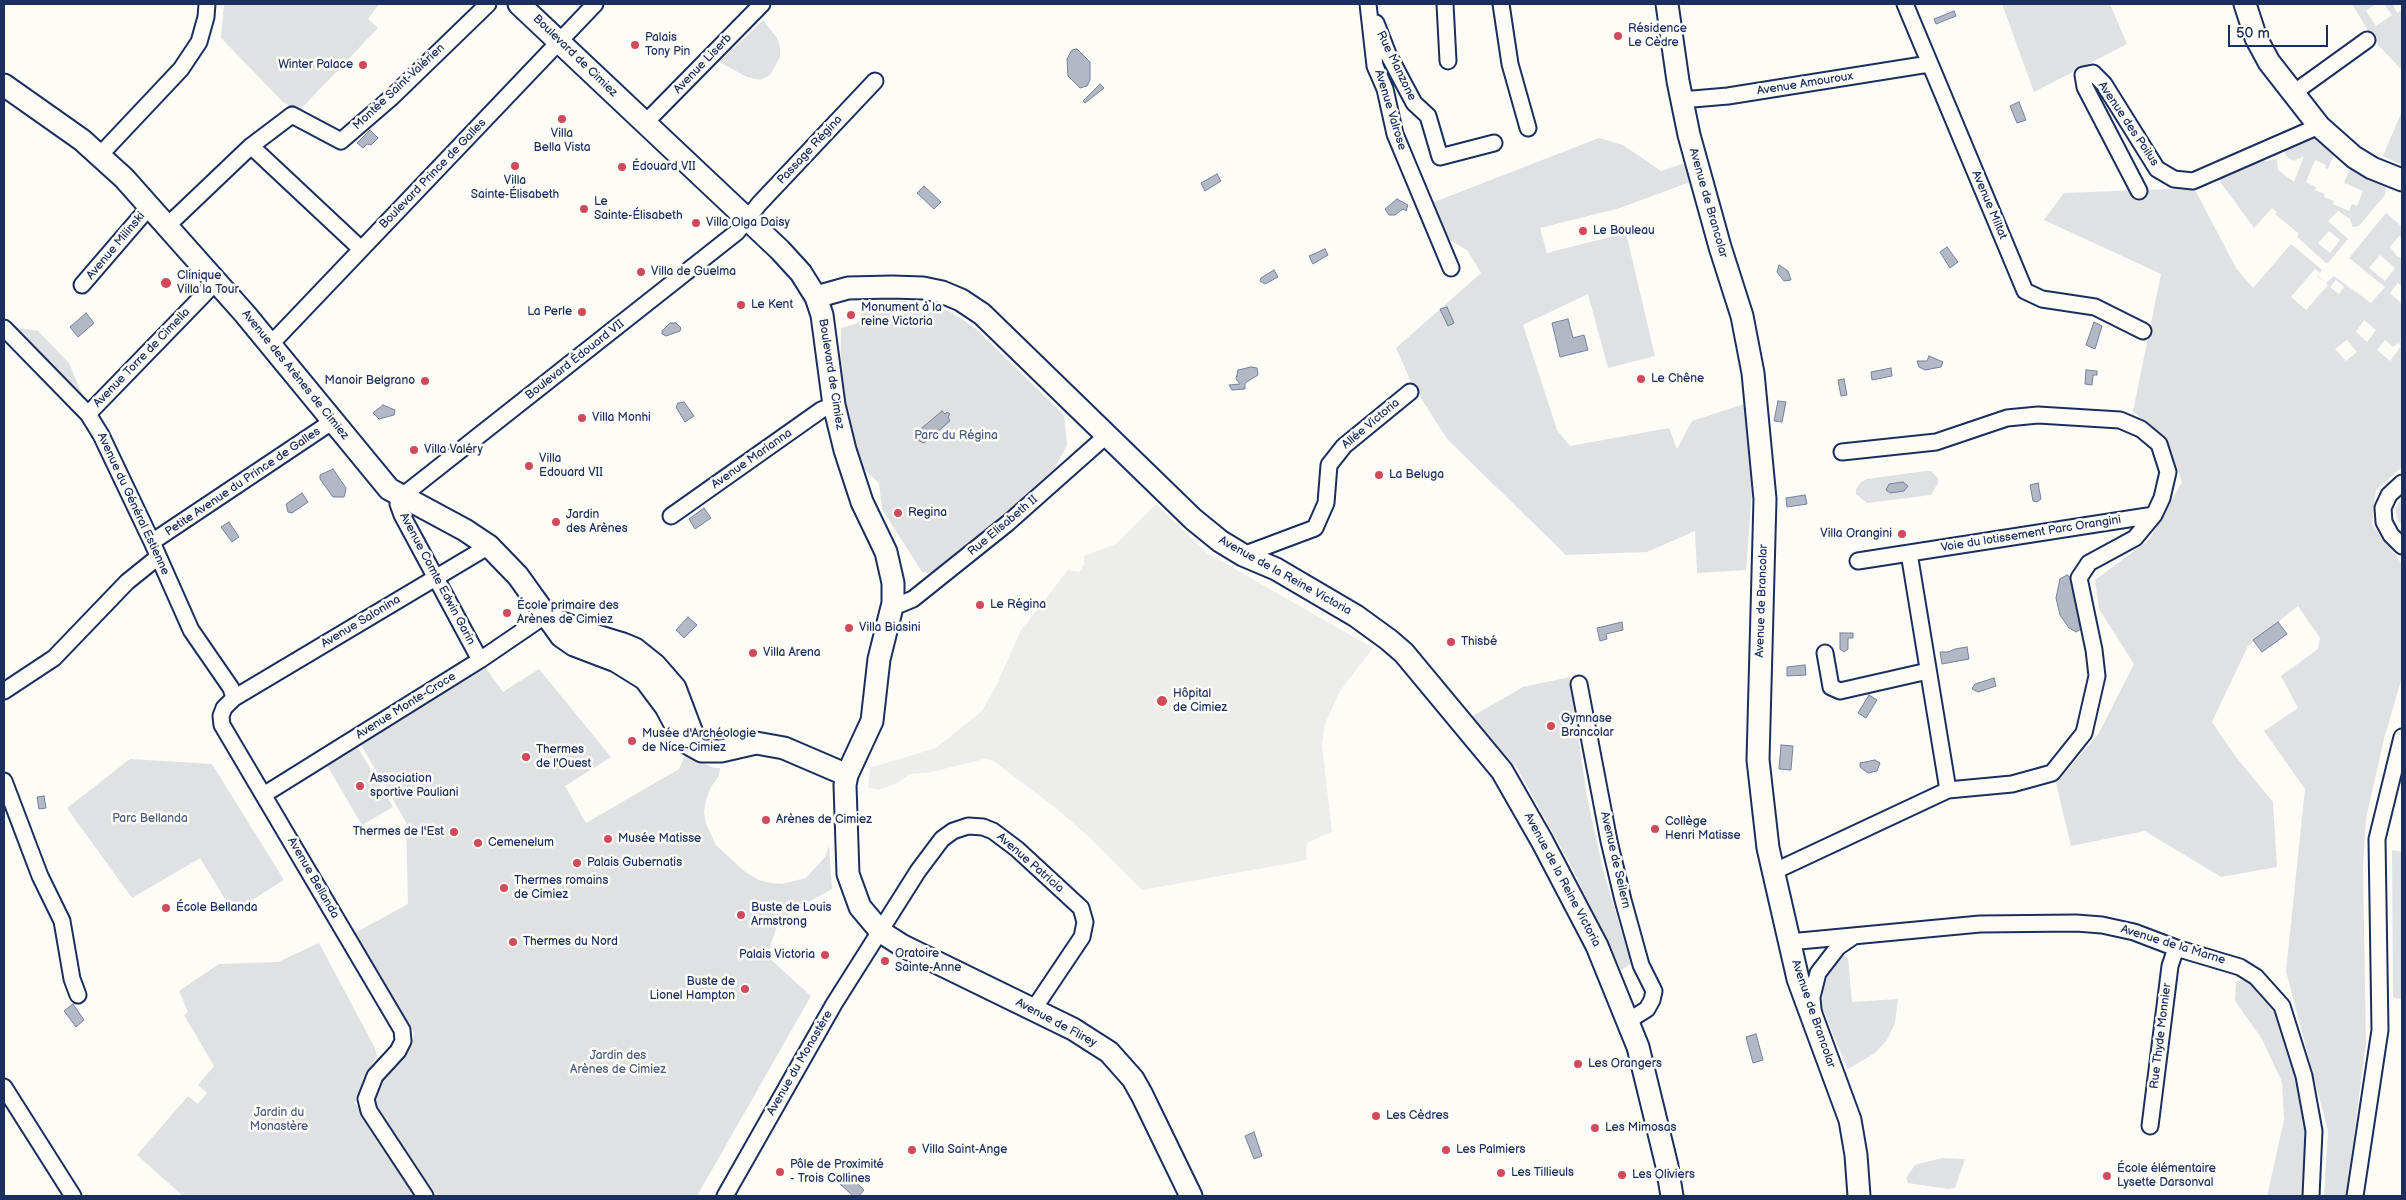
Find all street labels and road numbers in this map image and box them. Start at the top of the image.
street label: Boulevard de Cimiez [530,12,620,100]
street label: Rue Manzone [1373,29,1419,103]
street label: Avenue Liserb [671,31,735,97]
street label: Montée Saint-Valérien [350,41,448,133]
street label: Avenue Valrose [1371,68,1409,152]
street label: Avenue Amouroux [1756,69,1854,99]
street label: Avenue des Poilus [2094,79,2162,169]
street label: Passage Régina [774,113,846,187]
street label: Boulevard Prince de Galles [377,116,489,232]
street label: Avenue de Brancolar [1685,146,1731,260]
street label: Avenue Miltat [1968,169,2010,241]
street label: Avenue Milinski [84,209,148,283]
street label: Avenue Torre de Cimella [91,305,193,411]
street label: Avenue des Arènes de Cimiez [238,307,352,443]
street label: Boulevard Édouard VII [523,317,627,403]
street label: Boulevard de Cimiez [815,318,847,430]
street label: Allée Victoria [1339,396,1403,452]
street label: Petite Avenue du Prince de Galles [163,425,323,539]
street label: Avenue Marianna [709,426,795,492]
street label: Avenue du Général Estienne [94,431,172,577]
street label: Rue Elisabeth II [965,493,1041,559]
street label: Avenue Comte Edwin Garin [396,511,478,647]
street label: Voie du lotissement Parc Orangini [1940,513,2122,555]
street label: Avenue de la Reine Victoria [1216,533,1354,619]
street label: Avenue de Brancolar [1753,544,1771,658]
street label: Avenue Salonina [319,593,403,651]
street label: Avenue Monte-Croce [353,669,459,743]
street label: Avenue de Seilern [1597,810,1633,910]
street label: Avenue de la Reine Victoria [1521,811,1603,949]
street label: Avenue Patricia [994,830,1066,896]
street label: Avenue Bellanda [284,835,342,921]
street label: Avenue de la Marne [2119,922,2227,968]
street label: Avenue de Brancolar [1788,958,1838,1070]
street label: Rue Thyde Monnier [2147,982,2175,1090]
street label: Avenue de Flirey [1013,996,1099,1050]
street label: Avenue du Monastère [764,1008,836,1118]

